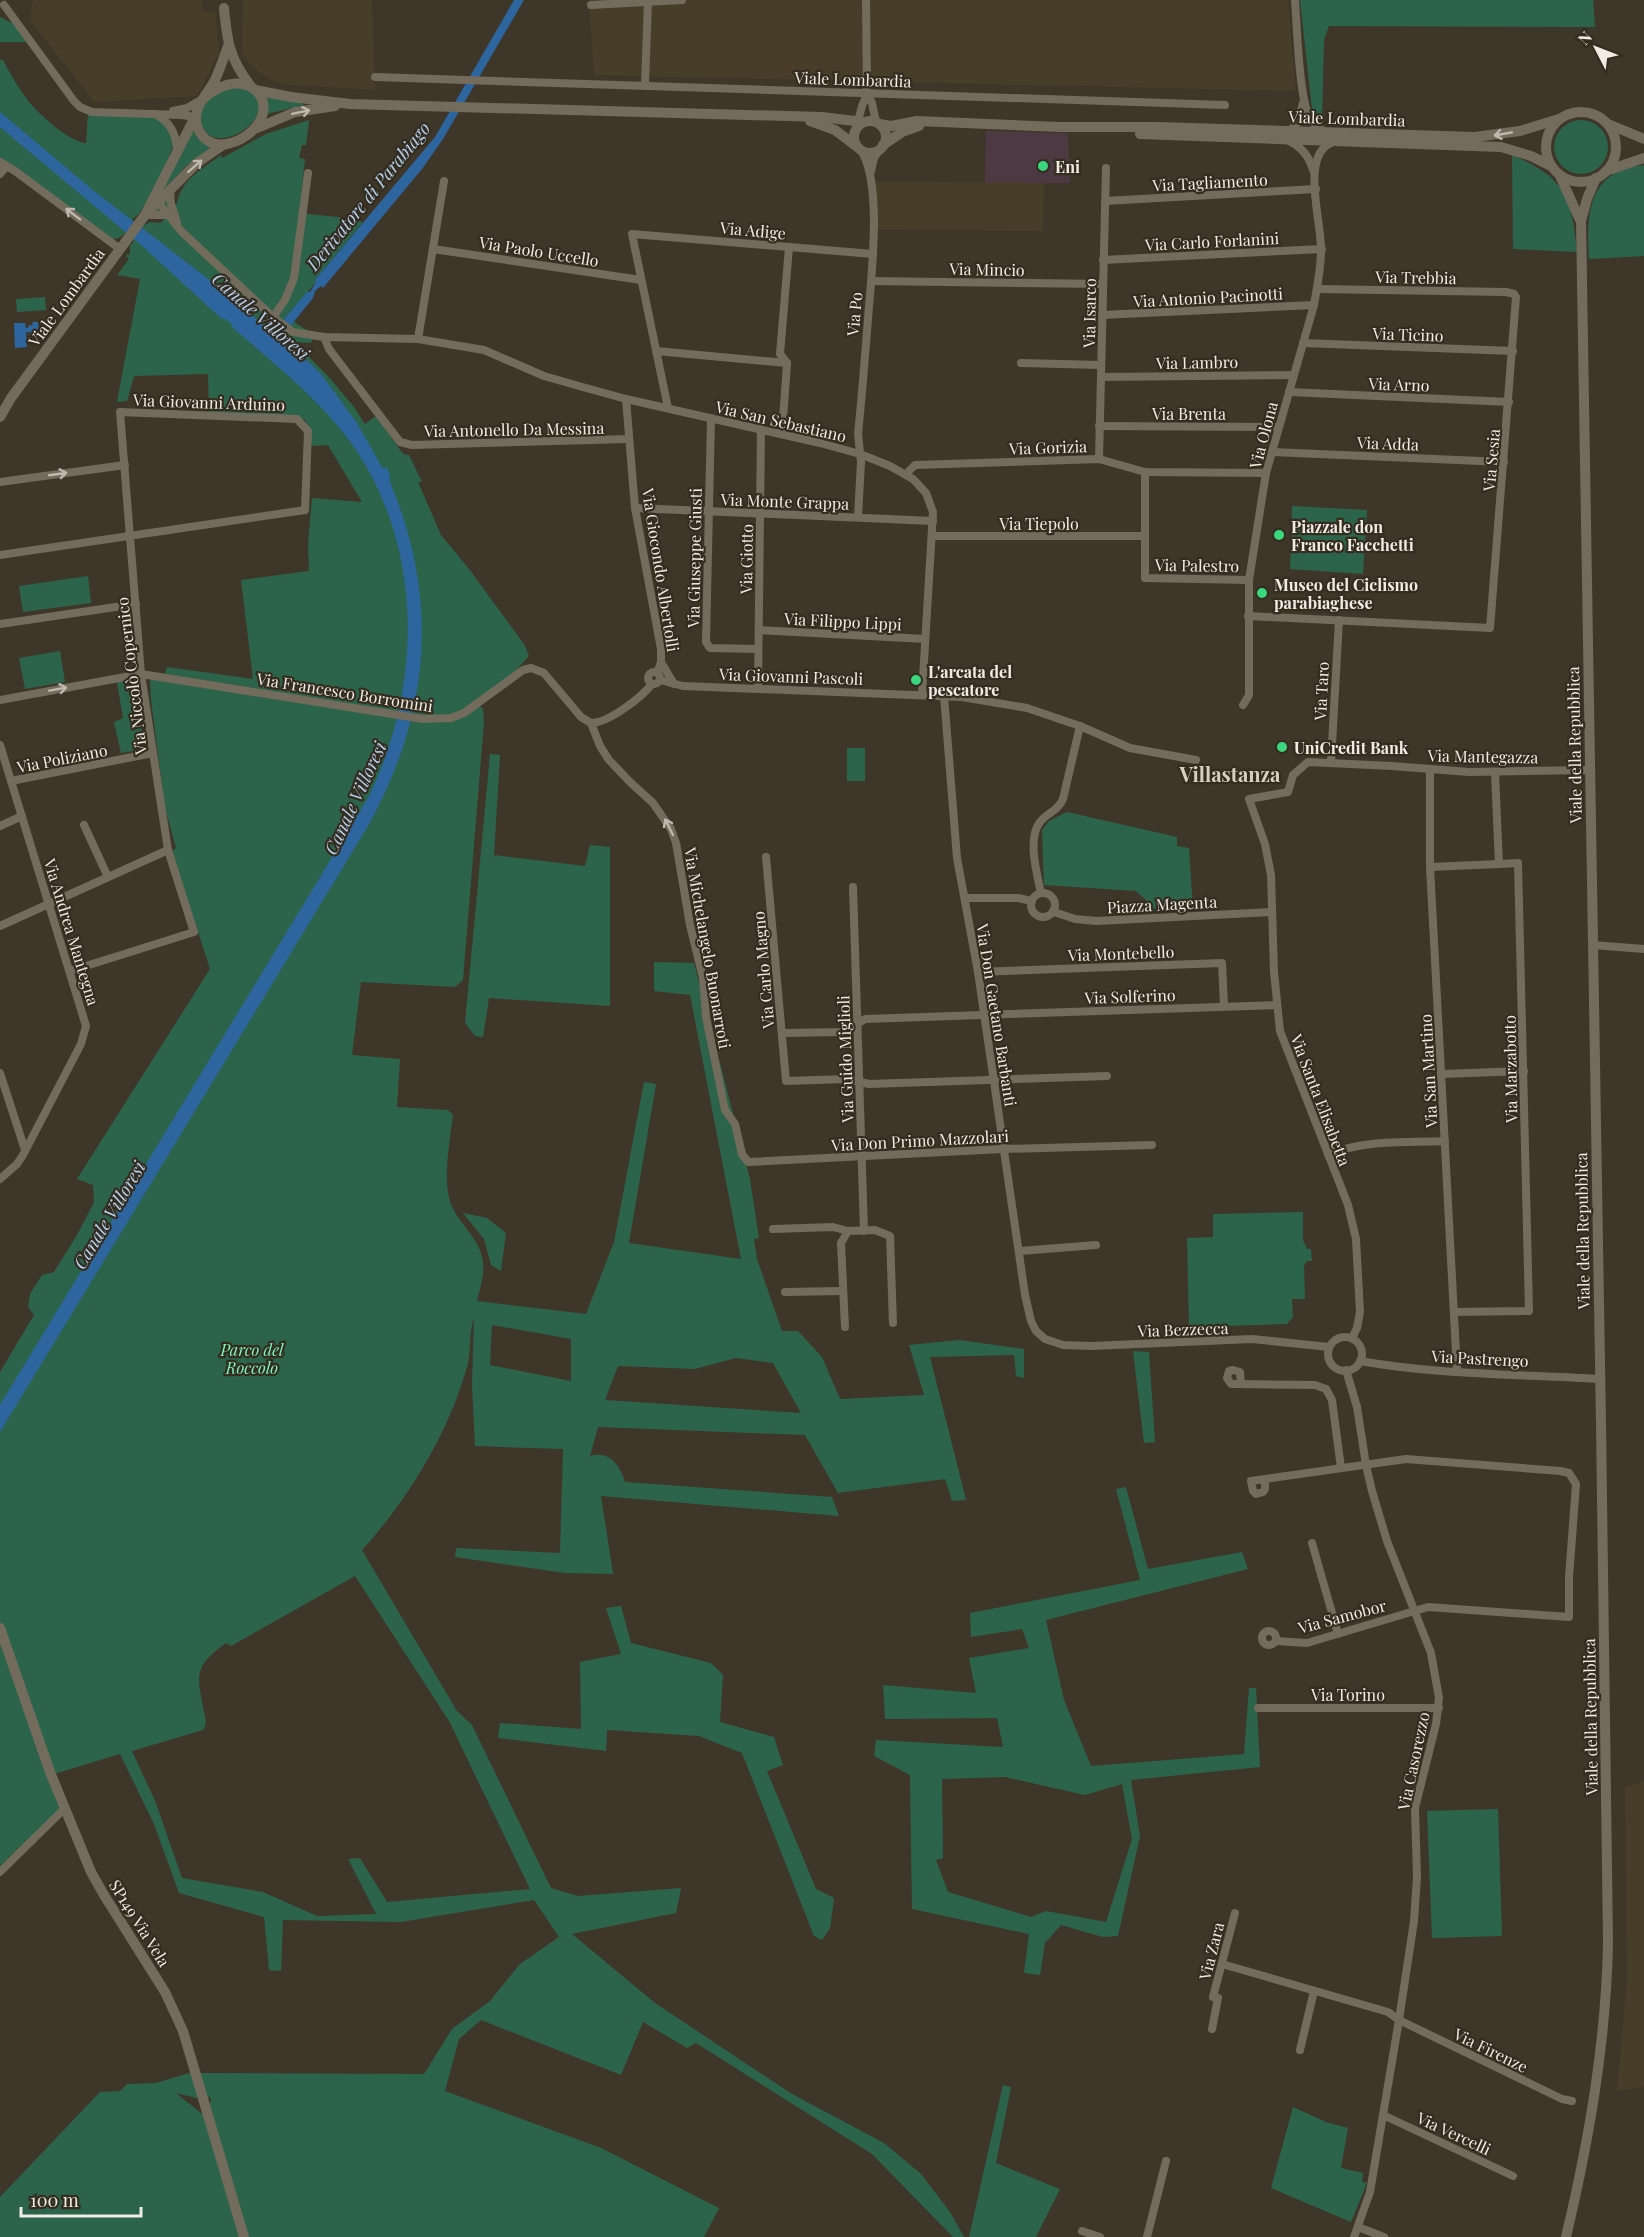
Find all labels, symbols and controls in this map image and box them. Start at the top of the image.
north arrow [1566,18,1626,78]
text: N [1573,26,1596,49]
street label: Viale Lombardia [793,66,912,92]
one-way arrow [291,105,310,117]
street label: Viale Lombardia [1287,105,1406,131]
water label: Derivatore di Parabiago [300,117,435,276]
one-way arrow [1494,129,1513,140]
place label: Eni [1055,156,1080,177]
one-way arrow [186,159,202,173]
marker: Eni [1036,159,1050,173]
street label: Via Tagliamento [1151,168,1268,196]
one-way arrow [65,208,81,221]
street label: Via Adige [718,217,787,243]
street label: Via Carlo Forlanini [1143,227,1280,255]
street label: Via Paolo Uccello [477,231,601,271]
street label: Viale Lombardia [23,244,109,351]
street label: Via Mincio [948,258,1025,280]
street label: Via Trebbia [1374,266,1457,288]
water label: Canale Villoresi [207,267,315,365]
street label: Via Isarco [1078,278,1100,349]
street label: Via Antonio Pacinotti [1132,283,1284,311]
street label: Via Po [842,291,866,338]
street label: Via Ticino [1371,322,1444,346]
street label: Via Lambro [1155,351,1239,373]
street label: Via Arno [1367,372,1430,396]
street label: Via Giovanni Arduino [132,389,286,415]
street label: Via San Sebastiano [713,396,849,446]
street label: Via Olona [1244,399,1282,472]
street label: Via Brenta [1151,403,1226,424]
street label: Via Antonello Da Messina [423,417,604,441]
street label: Via Sesia [1478,428,1504,493]
street label: Via Adda [1356,431,1419,455]
street label: Via Gorizia [1008,435,1087,459]
one-way arrow [48,469,67,480]
street label: Via Giocondo Albertolli [638,486,684,654]
street label: Via Giuseppe Giusti [682,488,706,629]
street label: Via Monte Grappa [719,488,850,514]
street label: Via Tiepolo [998,513,1079,534]
place label: Piazzale don Franco Facchetti [1291,516,1414,555]
street label: Via Giotto [735,523,757,595]
marker: Piazzale don Franco Facchetti [1272,528,1286,542]
street label: Via Palestro [1154,554,1239,576]
place label: Museo del Ciclismo parabiaghese [1274,574,1418,613]
marker: Museo del Ciclismo parabiaghese [1255,586,1269,600]
street label: Via Niccolò Copernico [111,596,151,757]
street label: Via Filippo Lippi [783,607,903,635]
place label: L'arcata del pescatore [928,661,1012,700]
street label: Via Taro [1309,661,1333,722]
street label: Via Giovanni Pascoli [718,663,864,689]
street label: Viale della Repubblica [1562,666,1586,825]
street label: Via Francesco Borromini [254,668,435,716]
marker: L'arcata del pescatore [909,673,923,687]
one-way arrow [47,683,67,694]
water label: Canale Villoresi [318,737,392,858]
place label: UniCredit Bank [1294,737,1409,758]
street label: Via Poliziano [14,739,109,777]
marker: UniCredit Bank [1275,740,1289,754]
street label: Via Mantegazza [1426,745,1539,767]
district label: Villastanza [1179,760,1281,787]
one-way arrow [662,818,674,836]
street label: Via Michelangelo Buonarroti [680,845,736,1051]
street label: Via Andrea Mantegna [39,855,104,1008]
street label: Piazza Magenta [1106,891,1218,917]
street label: Via Carlo Magno [747,910,779,1031]
street label: Via Don Gaetano Barbanti [972,921,1022,1108]
street label: Via Montebello [1066,941,1175,965]
street label: Via Solferino [1083,984,1176,1008]
street label: Via Guido Miglioli [832,995,858,1124]
street label: Via San Martino [1415,1013,1442,1129]
street label: Via Marzabotto [1499,1015,1521,1124]
street label: Via Santa Elisabetta [1286,1030,1356,1169]
street label: Via Don Primo Mazzolari [830,1125,1010,1155]
street label: Viale della Repubblica [1570,1152,1594,1311]
water label: Canale Villoresi [67,1156,151,1273]
street label: Via Bezzecca [1136,1317,1229,1341]
park label: Parco del Roccolo [220,1339,284,1378]
street label: Via Pastrengo [1430,1345,1529,1371]
street label: Via Samobor [1295,1594,1388,1638]
street label: Viale della Repubblica [1578,1638,1602,1797]
street label: Via Torino [1310,1684,1385,1705]
street label: Via Casorezzo [1392,1710,1434,1813]
street label: SP149 Via Vela [105,1876,175,1970]
street label: Via Zara [1193,1920,1228,1983]
street label: Via Firenze [1450,2023,1532,2077]
street label: Via Vercelli [1413,2106,1495,2159]
scale bar [21,2180,141,2218]
text: 100 m [30,2188,79,2212]

